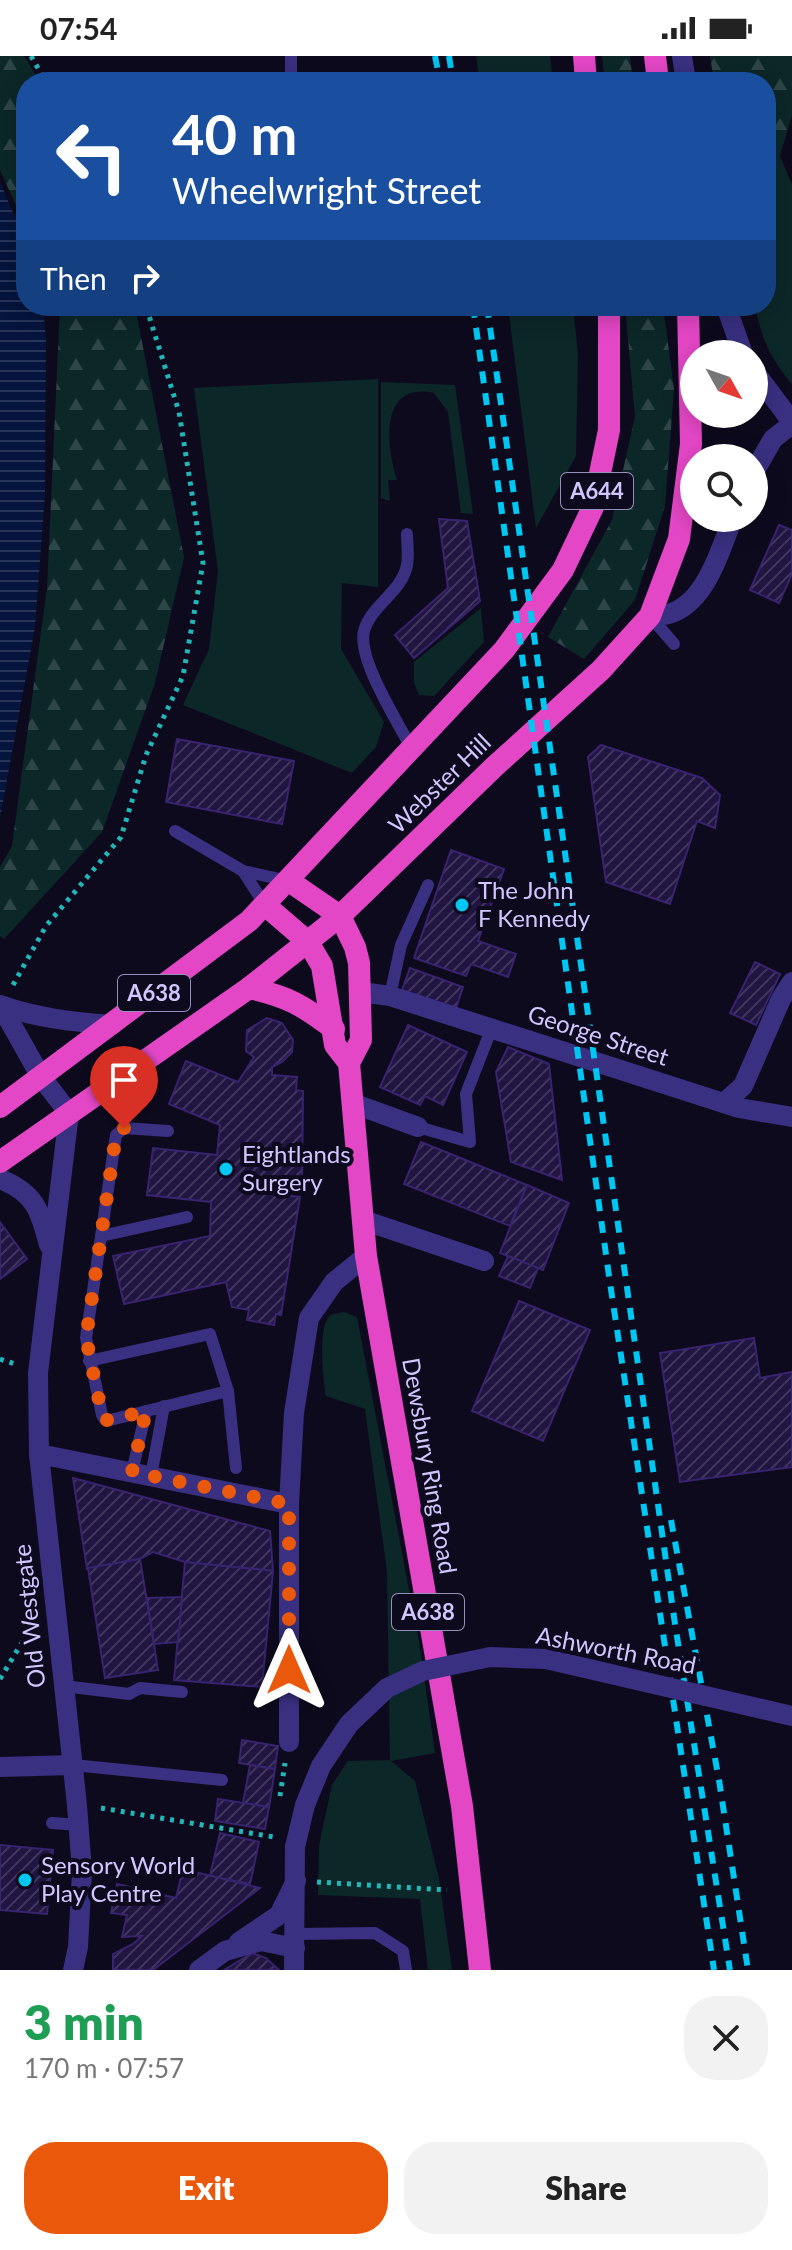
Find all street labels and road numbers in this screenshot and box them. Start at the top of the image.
road number: A644 [561,473,633,509]
street label: Webster Hill [382,727,496,839]
road number: A638 [118,975,190,1011]
street label: George Street [524,998,673,1071]
street label: Dewsbury Ring Road [397,1355,464,1576]
street label: Old Westgate [7,1543,50,1690]
road number: A638 [392,1594,464,1630]
street label: Ashworth Road [534,1620,699,1679]

